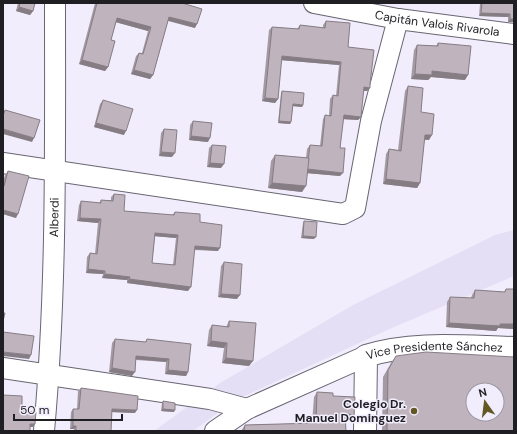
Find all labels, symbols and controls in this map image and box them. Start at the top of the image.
street label: Capitán Valois Rivarola [373,7,501,40]
street label: Alberdi [46,197,63,237]
street label: Vice Presidente Sánchez [364,338,503,364]
north arrow [465,382,505,422]
text: N [477,385,488,400]
scale bar [14,396,122,422]
place label: Colegio Dr. Manuel Dominguez [295,396,406,426]
text: 50 m [20,402,49,418]
marker: Colegio Dr. Manuel Dominguez [409,406,419,416]

